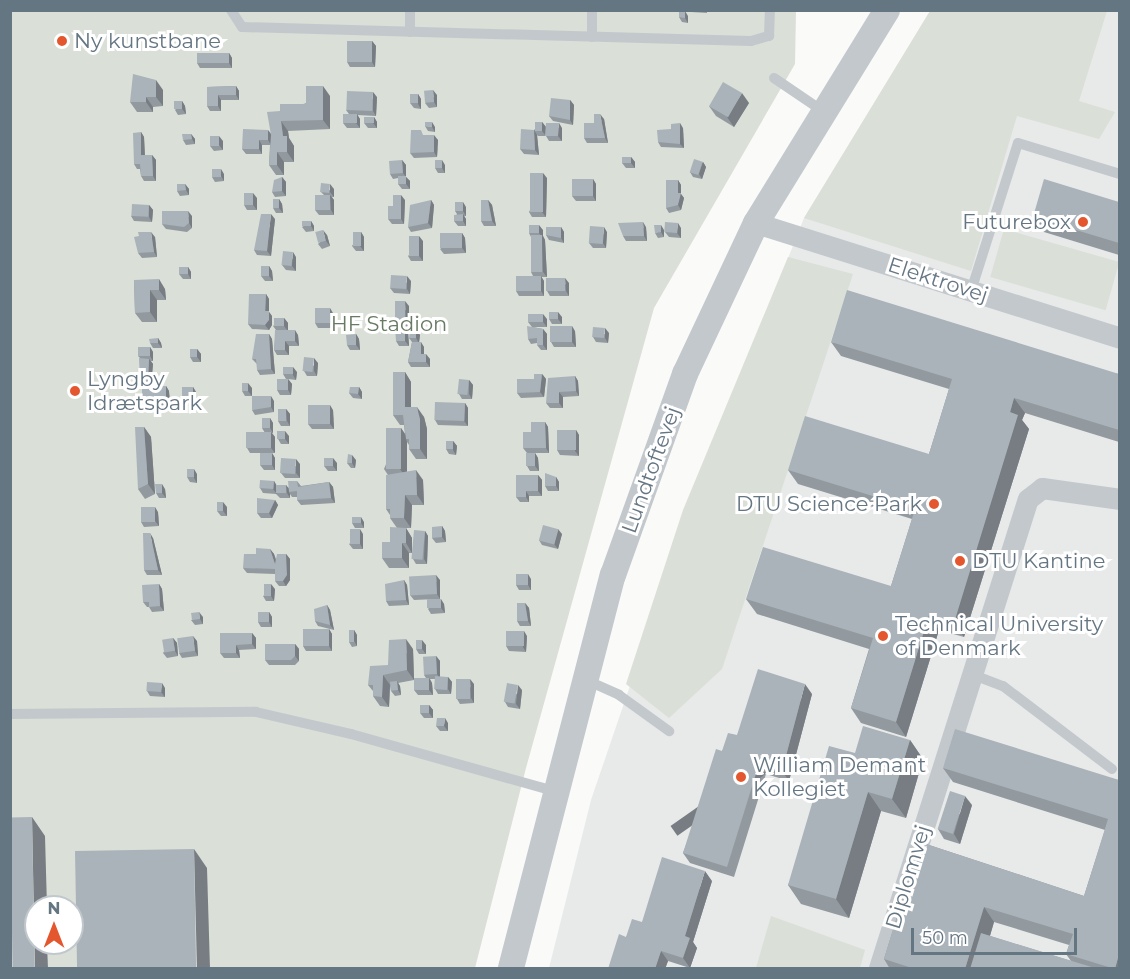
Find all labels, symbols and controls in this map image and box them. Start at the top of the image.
place label: Ny kunstbane [74,28,221,54]
marker: Ny kunstbane [55,34,69,48]
place label: Futurebox [962,209,1071,235]
marker: Futurebox [1076,215,1090,229]
street label: Elektrovej [885,252,991,308]
park label: HF Stadion [331,311,447,337]
place label: Lyngby Idrætspark [87,366,202,416]
marker: Lyngby Idrætspark [68,384,82,398]
street label: Lundtoftevej [616,403,686,537]
place label: DTU Science Park [736,491,922,517]
marker: DTU Science Park [927,497,941,511]
place label: DTU Kantine [972,548,1105,574]
marker: DTU Kantine [953,554,967,568]
place label: Technical University of Denmark [895,611,1103,661]
marker: Technical University of Denmark [876,629,890,643]
place label: William Demant Kollegiet [753,752,926,802]
marker: William Demant Kollegiet [734,770,748,784]
street label: Diplomvej [880,822,936,932]
north arrow [24,895,84,955]
text: N [48,899,60,918]
scale bar [914,916,1080,954]
text: 50 m [922,927,968,949]

